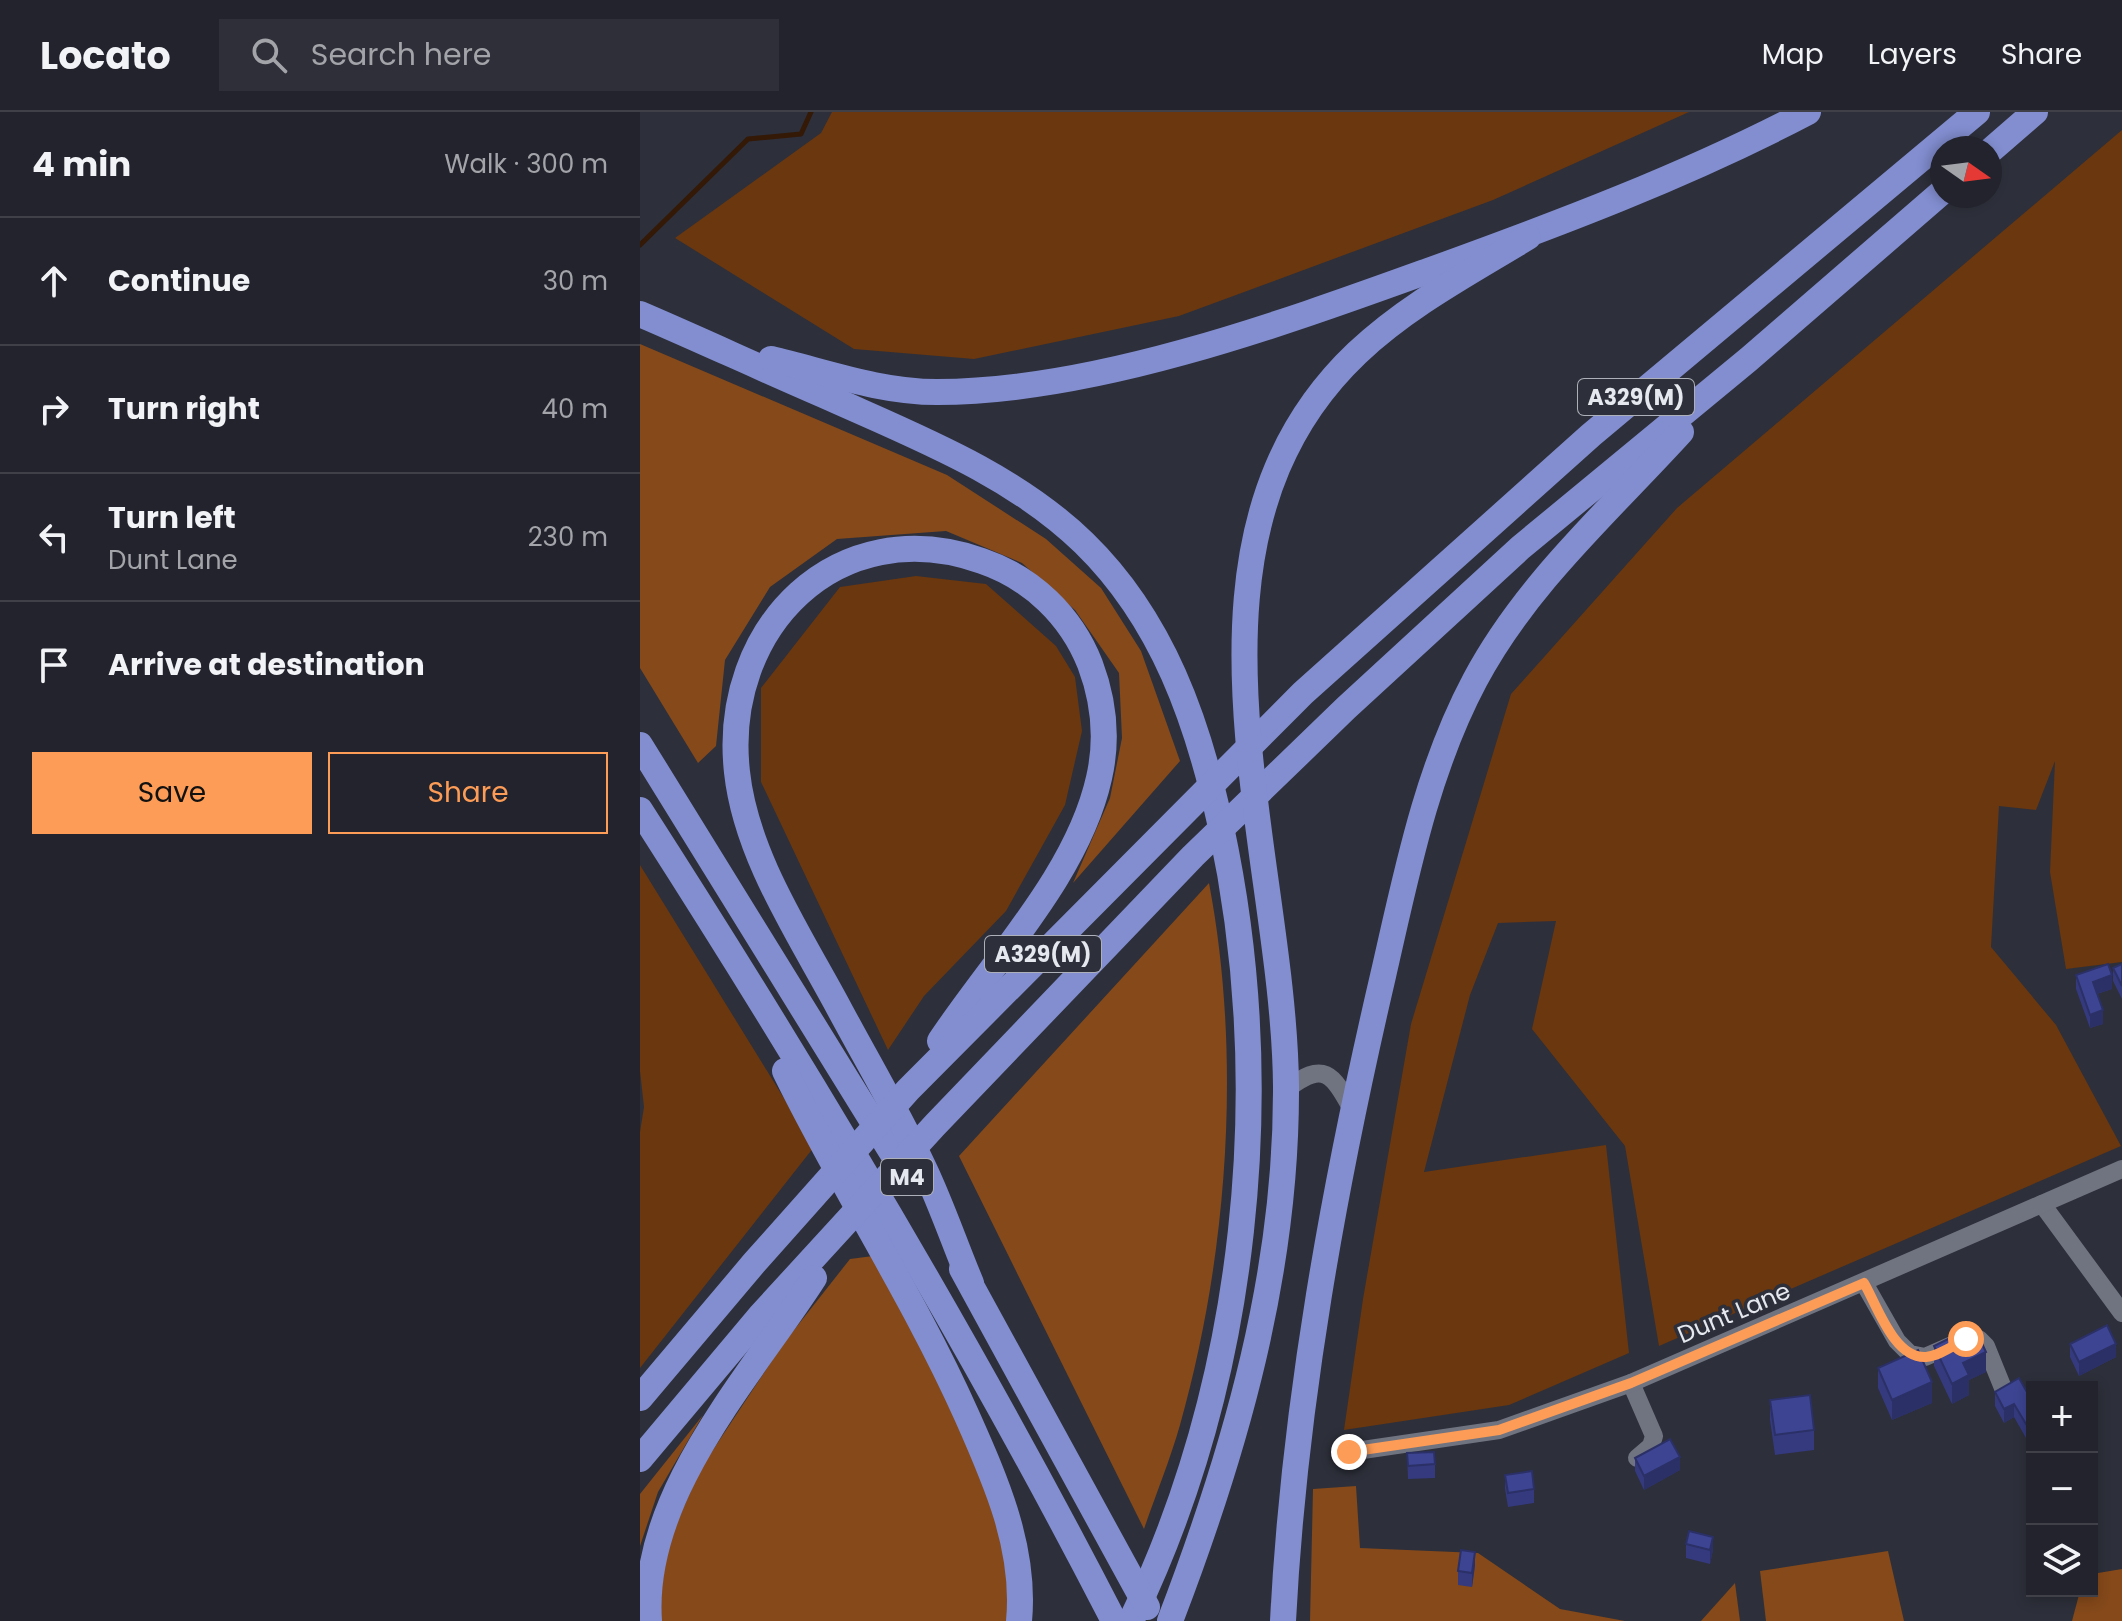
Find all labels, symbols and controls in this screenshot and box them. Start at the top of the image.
search box [219,19,779,91]
text: Locato [40,29,171,82]
icon: search [247,33,291,77]
text: Search here [311,33,491,76]
text: Map [1762,35,1824,74]
text: Layers [1868,35,1957,74]
text: Share [2001,35,2082,74]
north arrow [1930,136,2002,208]
text: 4 min [32,140,131,188]
text: Walk · 300 m [444,146,608,182]
icon: ahead [32,259,76,303]
text: Continue [108,259,250,302]
text: 30 m [543,263,608,299]
road number: A329(M) [1578,379,1694,415]
icon: right [32,387,76,431]
text: Turn right [108,387,260,430]
text: 40 m [542,391,608,427]
text: Turn left [108,496,236,539]
icon: left [32,515,76,559]
text: 230 m [528,519,608,555]
text: Dunt Lane [108,542,238,578]
icon: arrive [32,643,76,687]
text: Arrive at destination [108,643,425,686]
button: Save [32,752,312,834]
button: Share [328,752,608,834]
road number: A329(M) [985,936,1101,972]
road number: M4 [881,1159,933,1195]
street label: Dunt Lane [1672,1274,1795,1351]
route start [1948,1321,1984,1357]
map controls [2026,1381,2098,1597]
button: + [2026,1381,2098,1453]
route end [1331,1434,1367,1470]
button: − [2026,1453,2098,1525]
button: layers [2026,1525,2098,1597]

